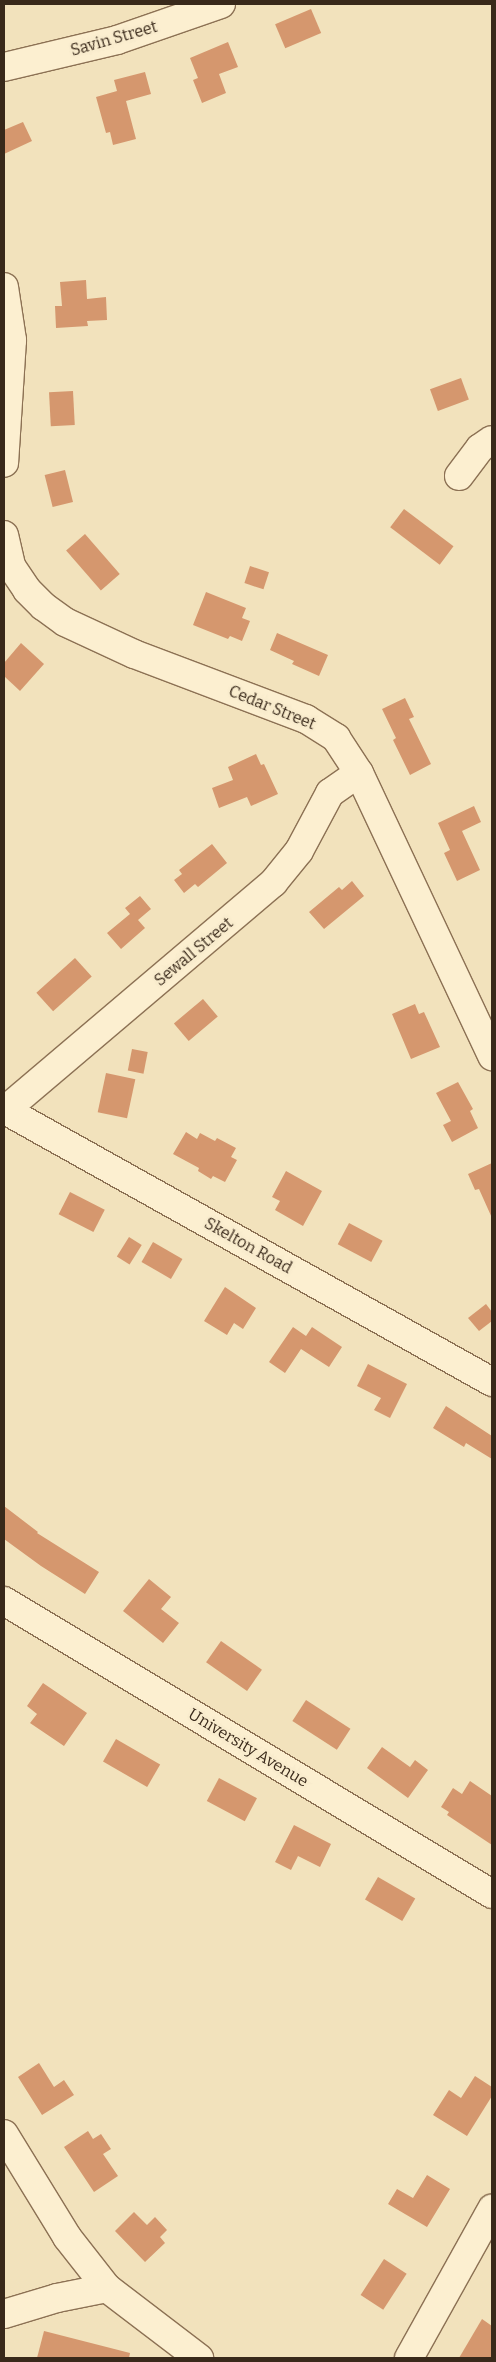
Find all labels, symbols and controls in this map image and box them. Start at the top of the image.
street label: Savin Street [68,17,160,61]
street label: Cedar Street [226,682,318,734]
street label: Sewall Street [151,914,237,990]
street label: Skelton Road [201,1214,295,1278]
street label: University Avenue [185,1705,311,1791]

